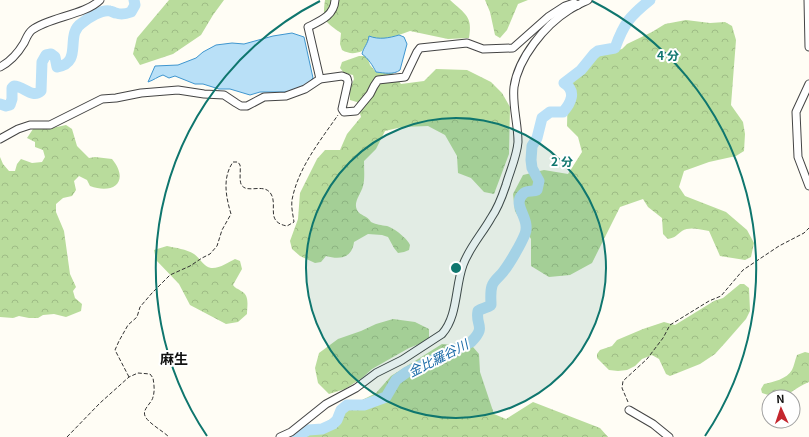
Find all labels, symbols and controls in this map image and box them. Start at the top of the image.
text: 4 分 [657,46,679,63]
text: 2 分 [551,152,573,169]
centre of rings [449,261,463,275]
water label: 金比羅谷川 [404,333,473,381]
district label: 麻生 [160,348,188,368]
north arrow [761,389,801,429]
text: N [776,390,785,406]

